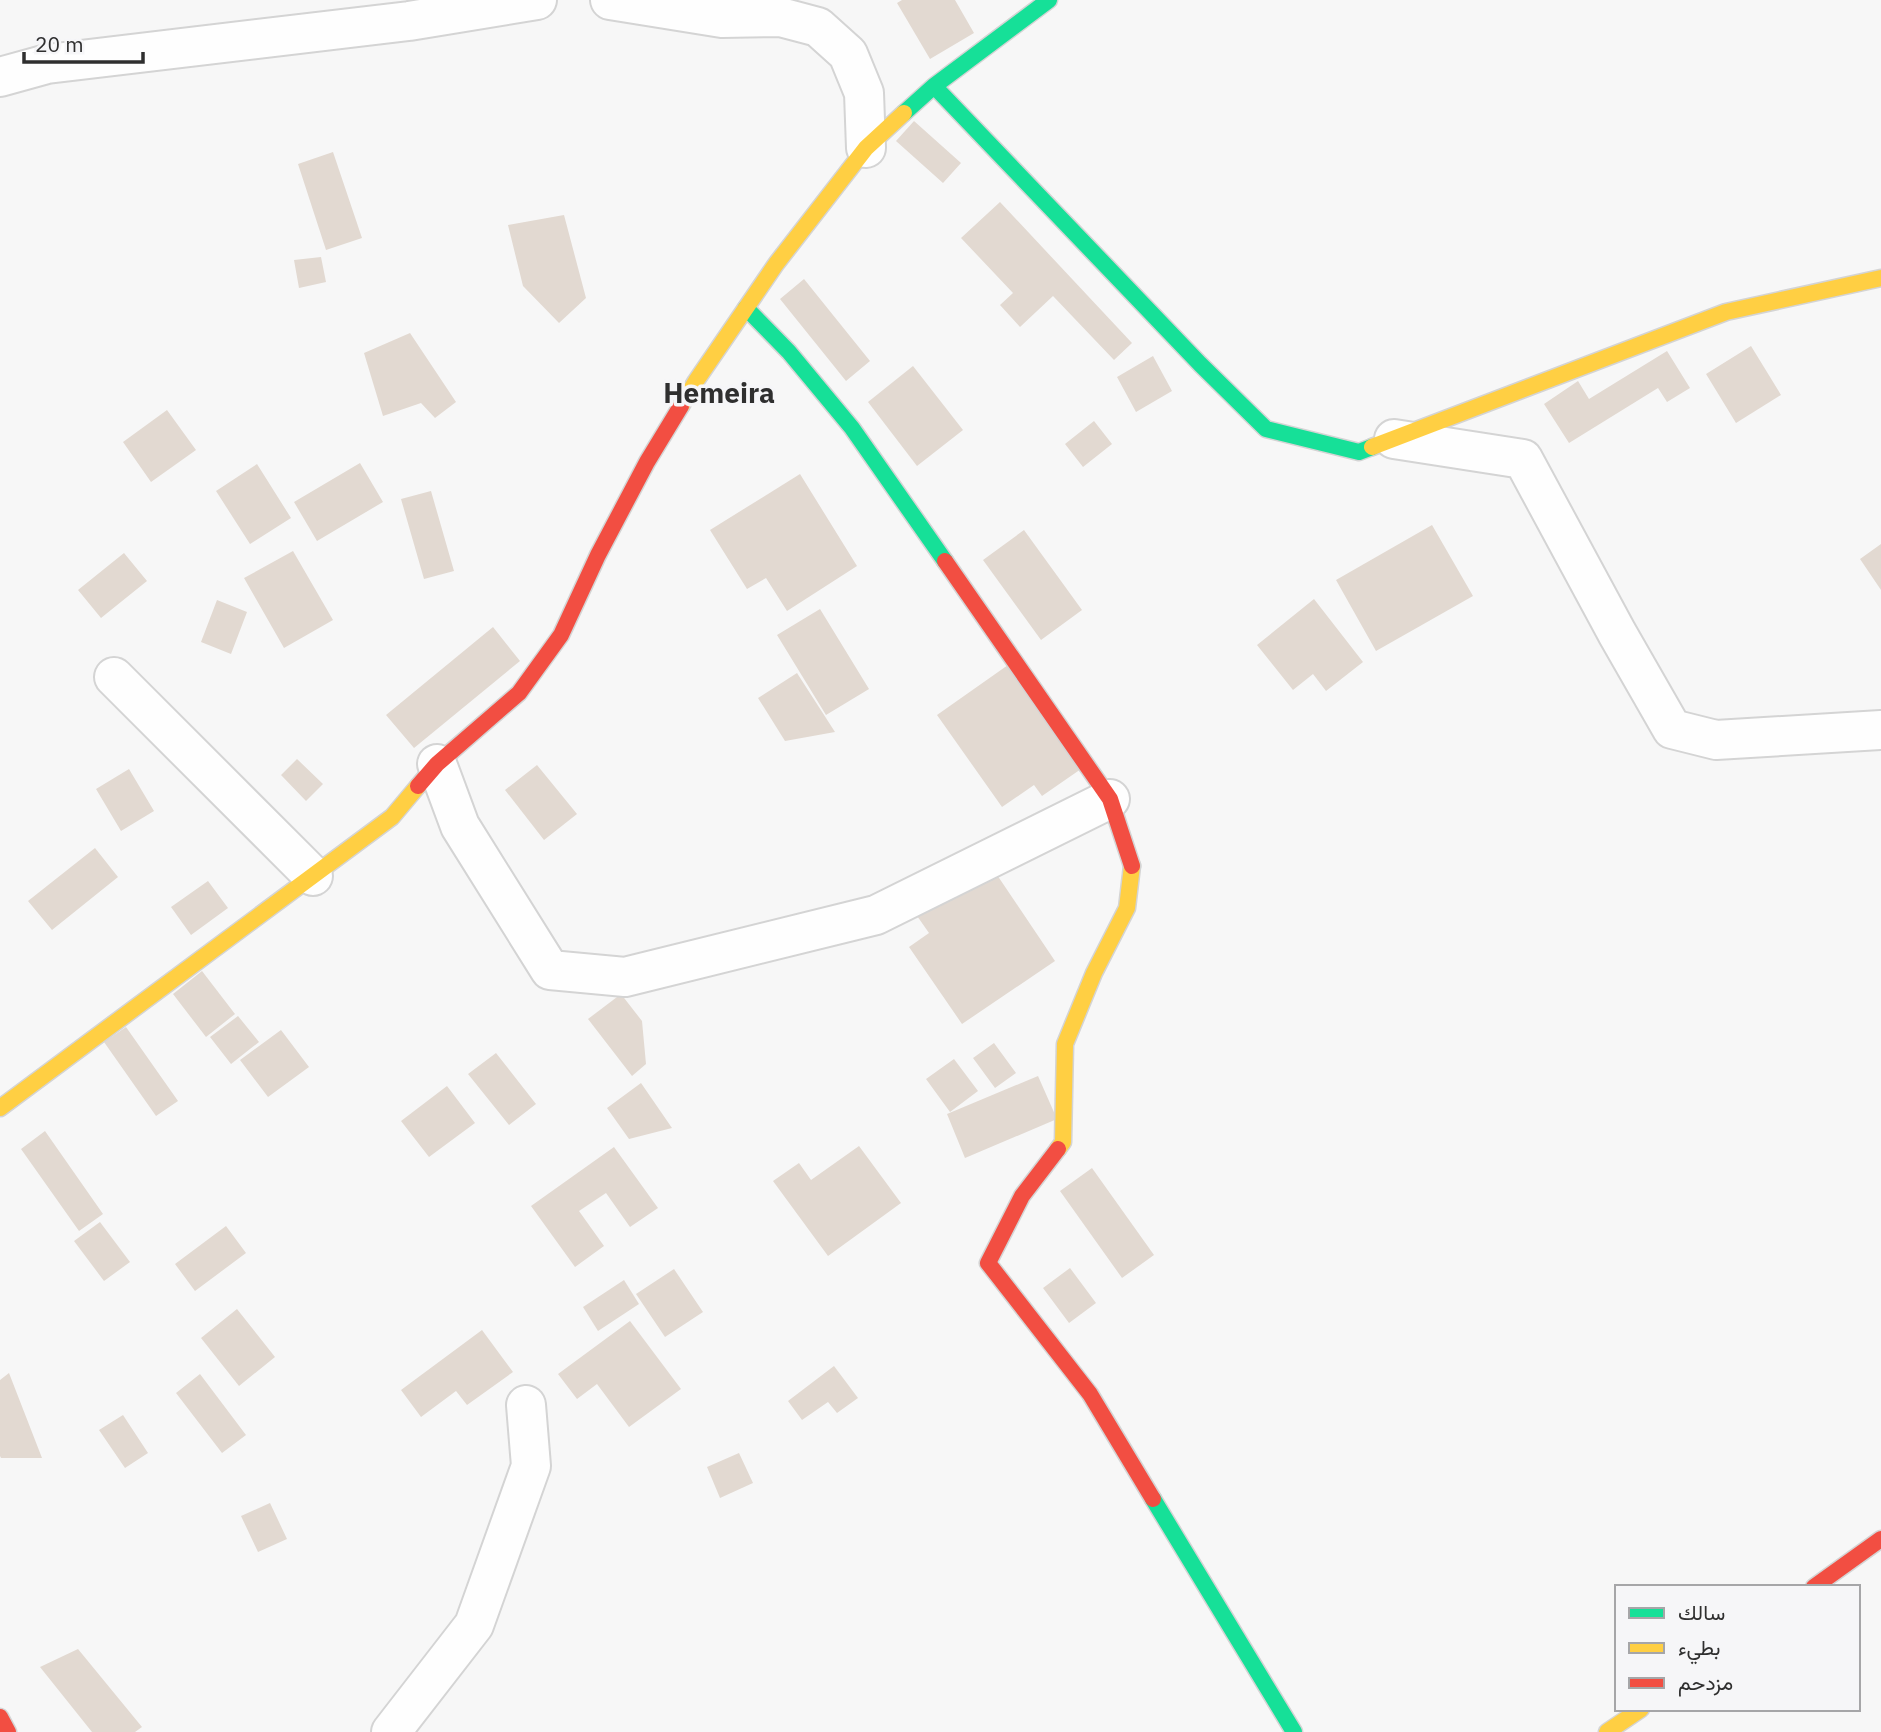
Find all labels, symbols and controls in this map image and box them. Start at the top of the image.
scale bar [24,21,144,65]
text: 20 m [35,30,84,58]
district label: Hemeira [663,374,775,411]
legend [1615,1585,1860,1711]
text: سالك [1678,1598,1725,1626]
text: بطيء [1678,1633,1721,1665]
text: مزدحم [1678,1668,1733,1697]

